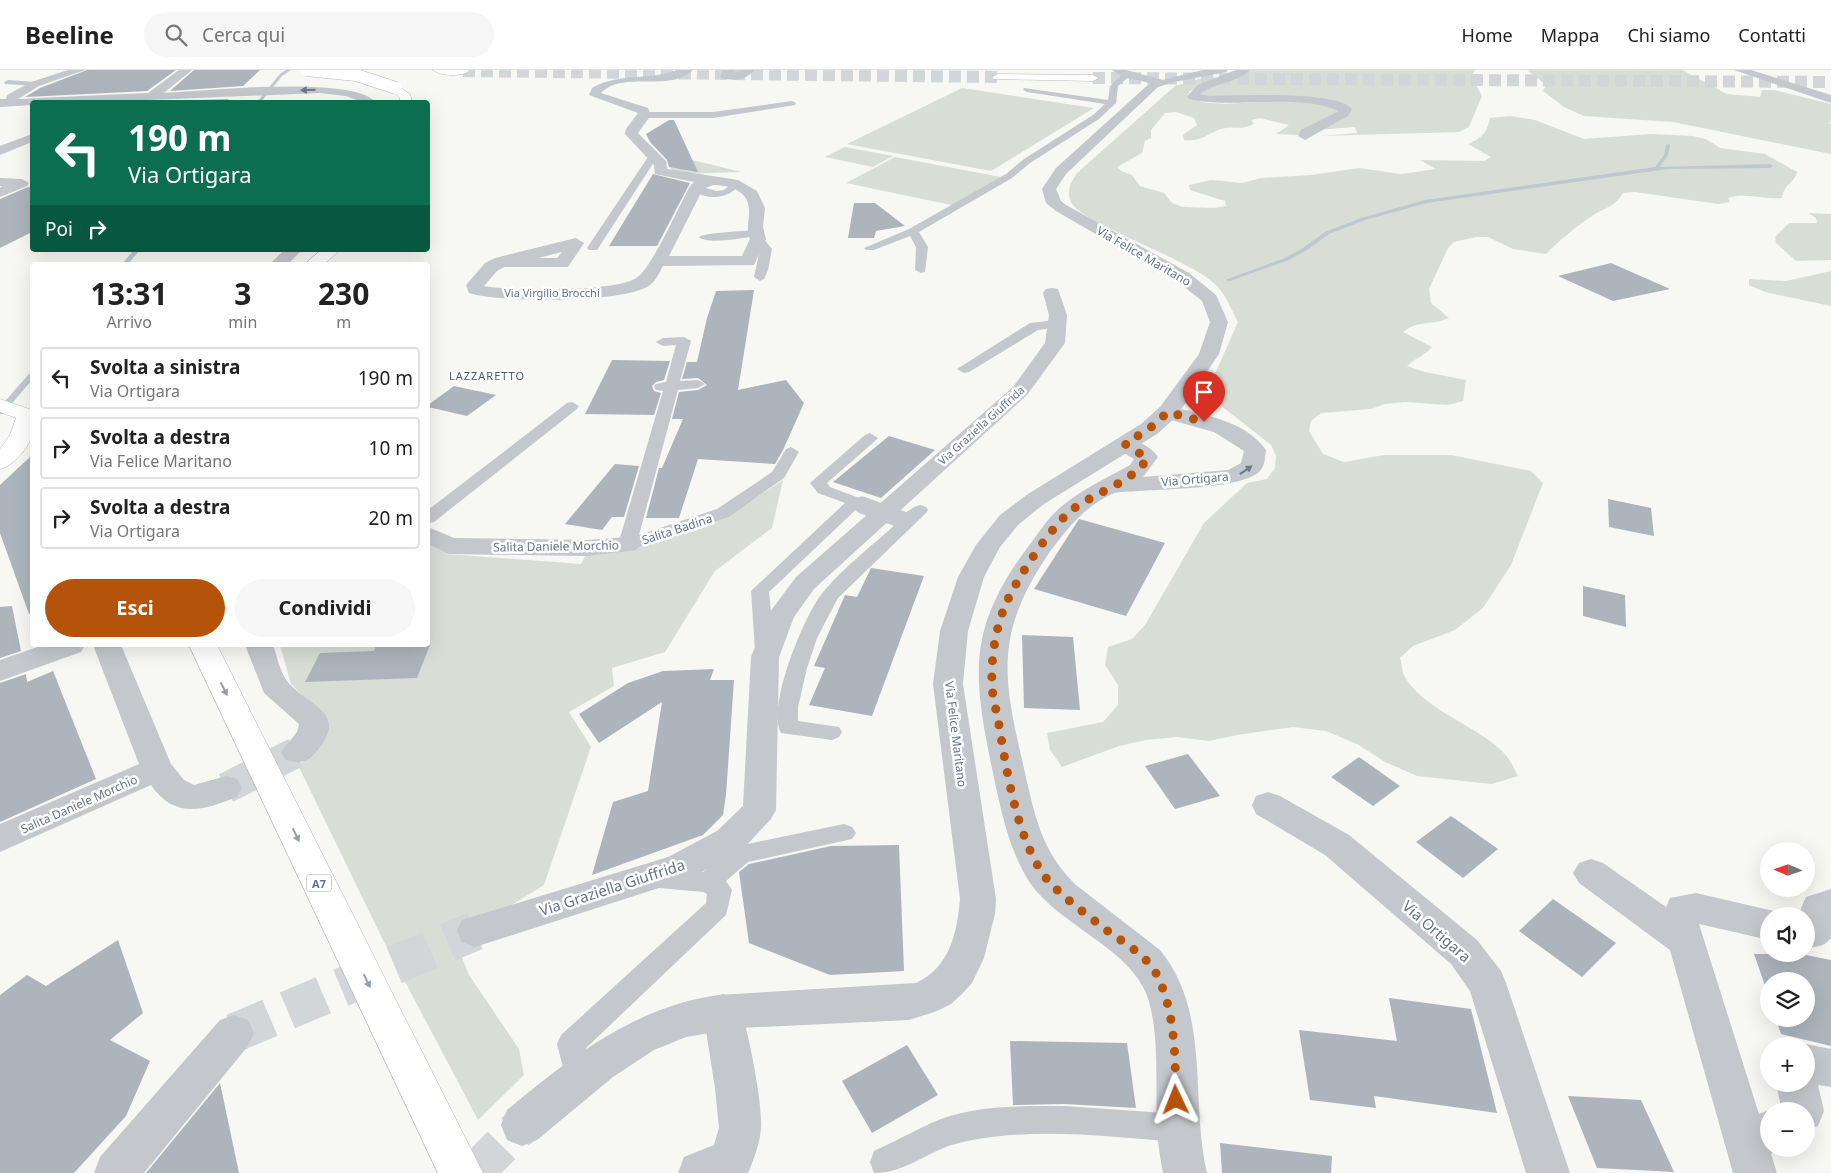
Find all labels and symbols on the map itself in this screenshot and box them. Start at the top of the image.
one-way arrow [300,87,316,95]
street label: Via Felice Maritano [1094,222,1194,290]
street label: Via Virgilio Brocchi [504,285,600,300]
district label: LAZZARETTO [449,368,525,383]
pin [1183,371,1225,422]
street label: Via Graziella Giuffrida [935,382,1027,468]
one-way arrow [1239,465,1253,474]
street label: Via Ortigara [1161,468,1229,490]
street label: Salita Badina [640,510,714,548]
street label: Salita Daniele Morchio [493,536,619,556]
street label: Via Felice Maritano [941,680,971,788]
one-way arrow [221,682,229,696]
street label: Salita Daniele Morchio [18,771,140,837]
one-way arrow [292,828,300,842]
north arrow [1760,842,1815,898]
street label: Via Graziella Giuffrida [537,854,687,920]
road number: A7 [306,874,332,891]
street label: Via Ortigara [1399,896,1475,966]
one-way arrow [363,974,371,988]
position arrow [1149,1073,1201,1125]

